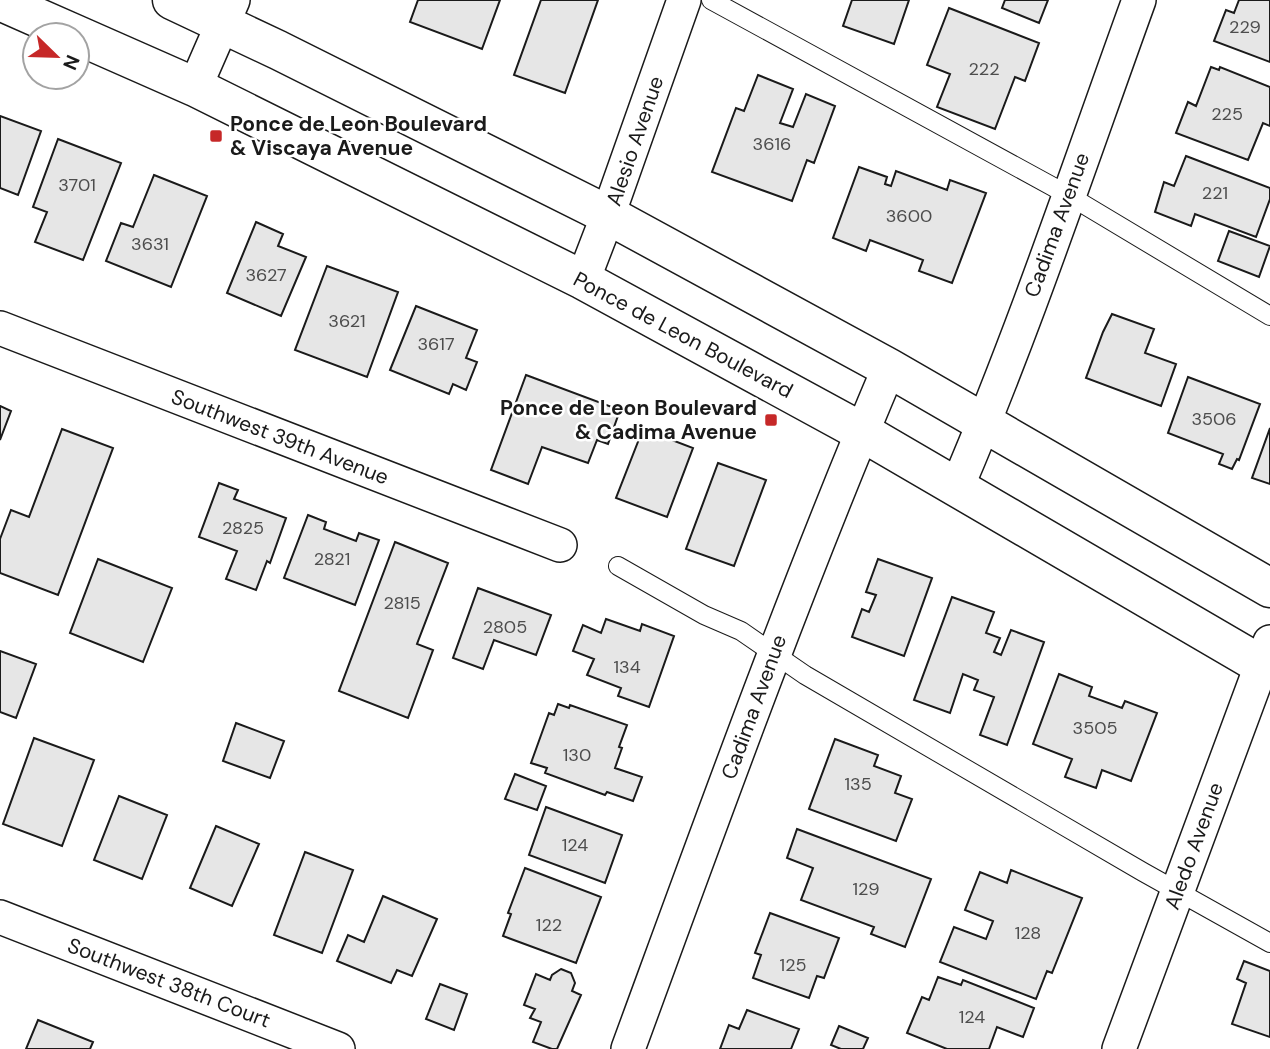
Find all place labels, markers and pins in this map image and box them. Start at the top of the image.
place label: Ponce de Leon Boulevard & Viscaya Avenue [230,110,487,162]
marker: Ponce de Leon Boulevard & Viscaya Avenue [208,128,224,144]
place label: Ponce de Leon Boulevard & Cadima Avenue [500,394,757,446]
marker: Ponce de Leon Boulevard & Cadima Avenue [763,412,779,428]

